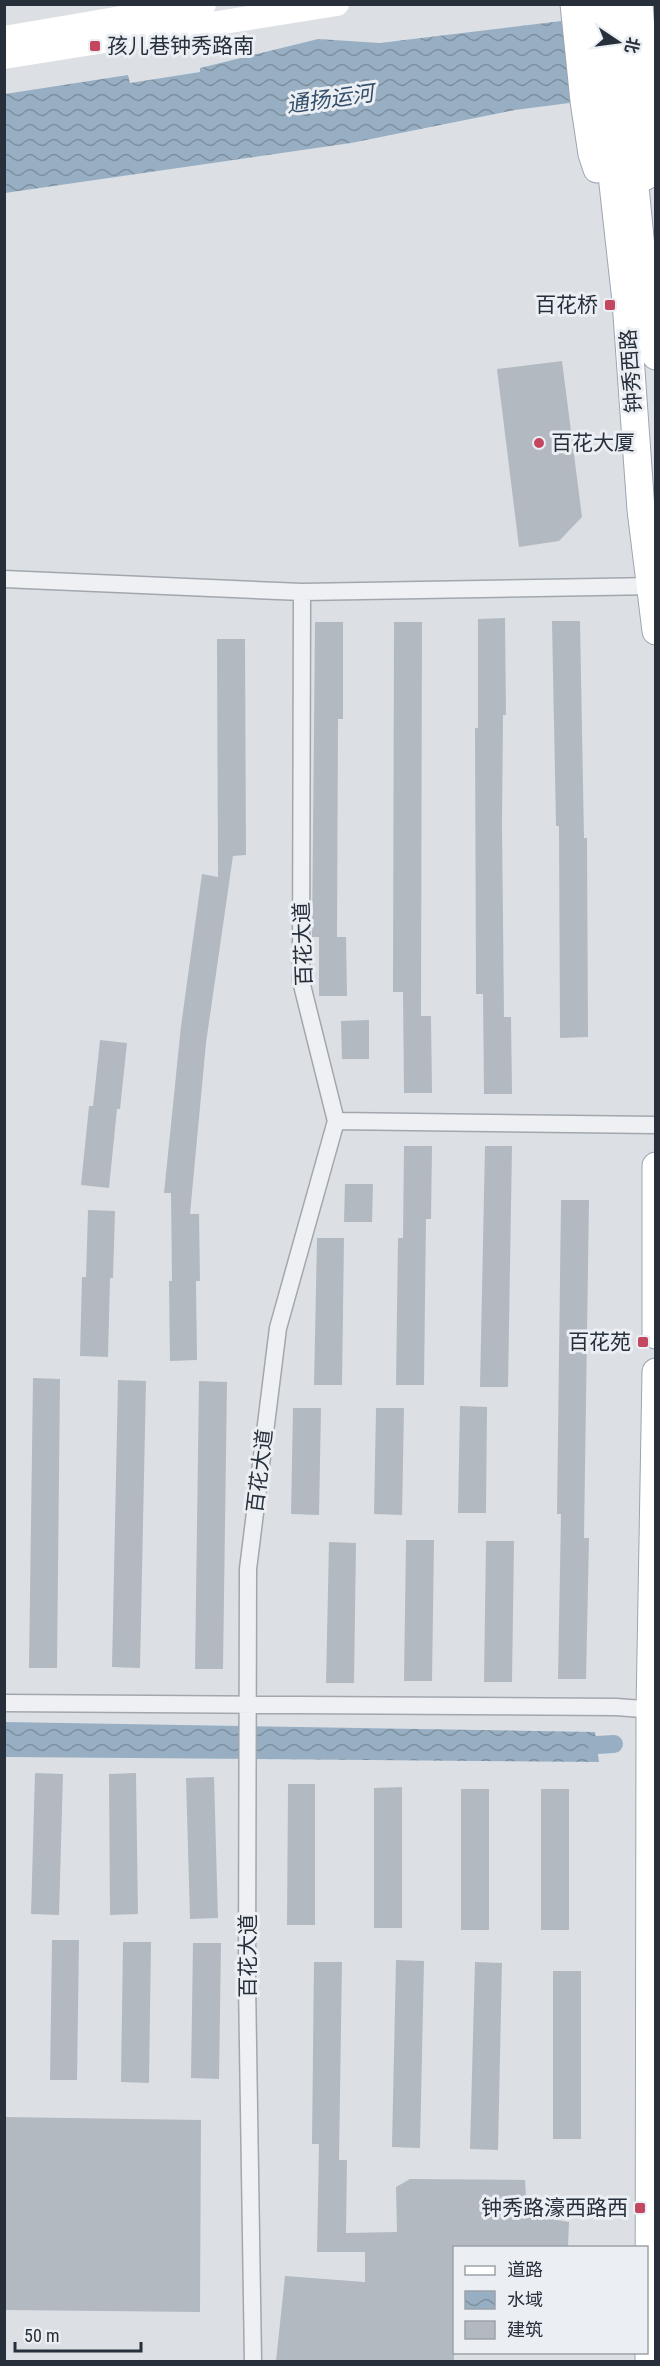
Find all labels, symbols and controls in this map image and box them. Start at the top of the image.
north arrow [588,12,648,72]
place label: 孩儿巷钟秀路南 [107,34,254,58]
text: 北 [621,35,643,55]
marker: 孩儿巷钟秀路南 [88,39,102,53]
water label: 通扬运河 [285,80,379,118]
place label: 百花桥 [535,293,598,317]
marker: 百花桥 [603,298,617,312]
street label: 钟秀西路 [616,328,646,414]
place label: 百花大厦 [551,431,635,455]
marker: 百花大厦 [532,436,546,450]
street label: 百花大道 [290,902,316,986]
place label: 百花苑 [568,1330,631,1354]
marker: 百花苑 [636,1335,650,1349]
street label: 百花大道 [243,1428,277,1514]
street label: 百花大道 [236,1914,260,1998]
place label: 钟秀路濠西路西 [481,2196,628,2220]
marker: 钟秀路濠西路西 [633,2201,647,2215]
legend [453,2246,648,2354]
text: 道路 [507,2259,543,2280]
text: 水域 [507,2289,543,2310]
scale bar [15,2315,141,2353]
text: 建筑 [507,2319,543,2340]
text: 50 m [24,2325,59,2346]

